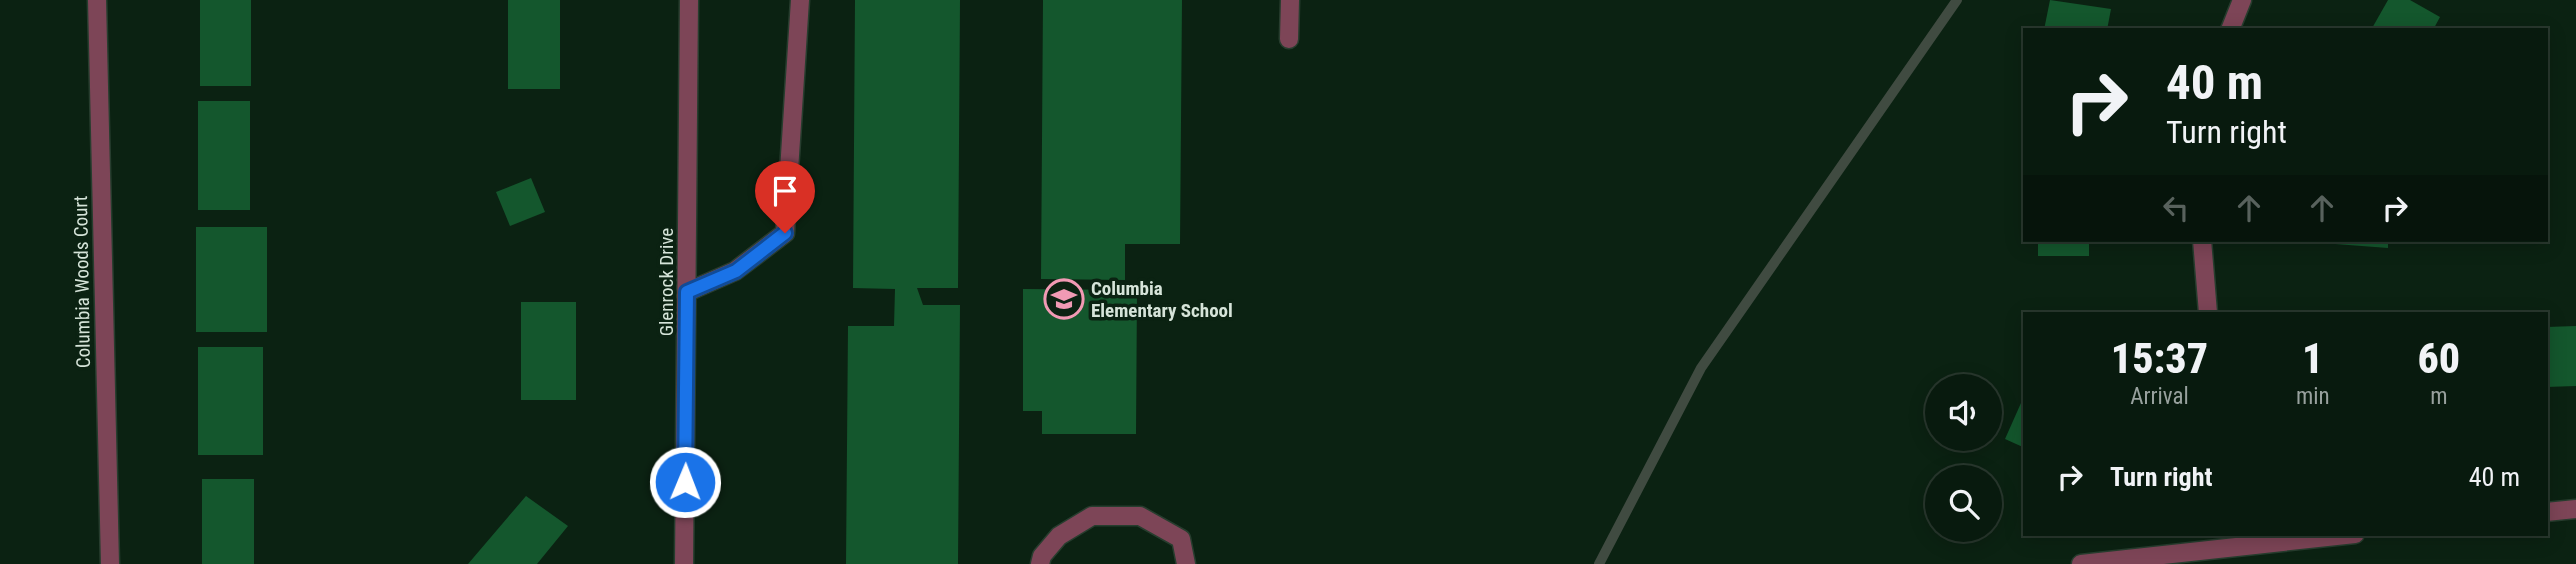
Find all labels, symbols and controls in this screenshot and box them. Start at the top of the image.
text: 40 m [2166,54,2263,111]
icon: right [2051,56,2142,147]
text: Turn right [2166,113,2287,151]
pin [755,161,815,233]
icon: arrive [766,172,804,210]
icon: left [2157,189,2195,227]
icon: ahead [2230,189,2268,227]
icon: ahead [2303,189,2341,227]
icon: right [2376,189,2414,227]
street label: Columbia Woods Court [69,196,95,368]
street label: Glenrock Drive [655,228,678,336]
place label: Columbia Elementary School [1091,277,1233,322]
school or university icon: Columbia Elementary School [1043,278,1085,320]
text: 15:37 [2111,334,2208,383]
text: 1 [2302,334,2323,383]
text: 60 [2417,334,2460,383]
map controls [1925,374,2002,542]
button: sound [1925,374,2002,451]
text: Arrival [2130,383,2189,410]
text: min [2296,383,2330,410]
text: m [2430,383,2447,410]
position arrow [648,445,722,519]
icon: right [2051,458,2089,496]
text: Turn right [2110,462,2212,492]
text: 40 m [2469,462,2520,492]
button: search [1925,465,2002,542]

